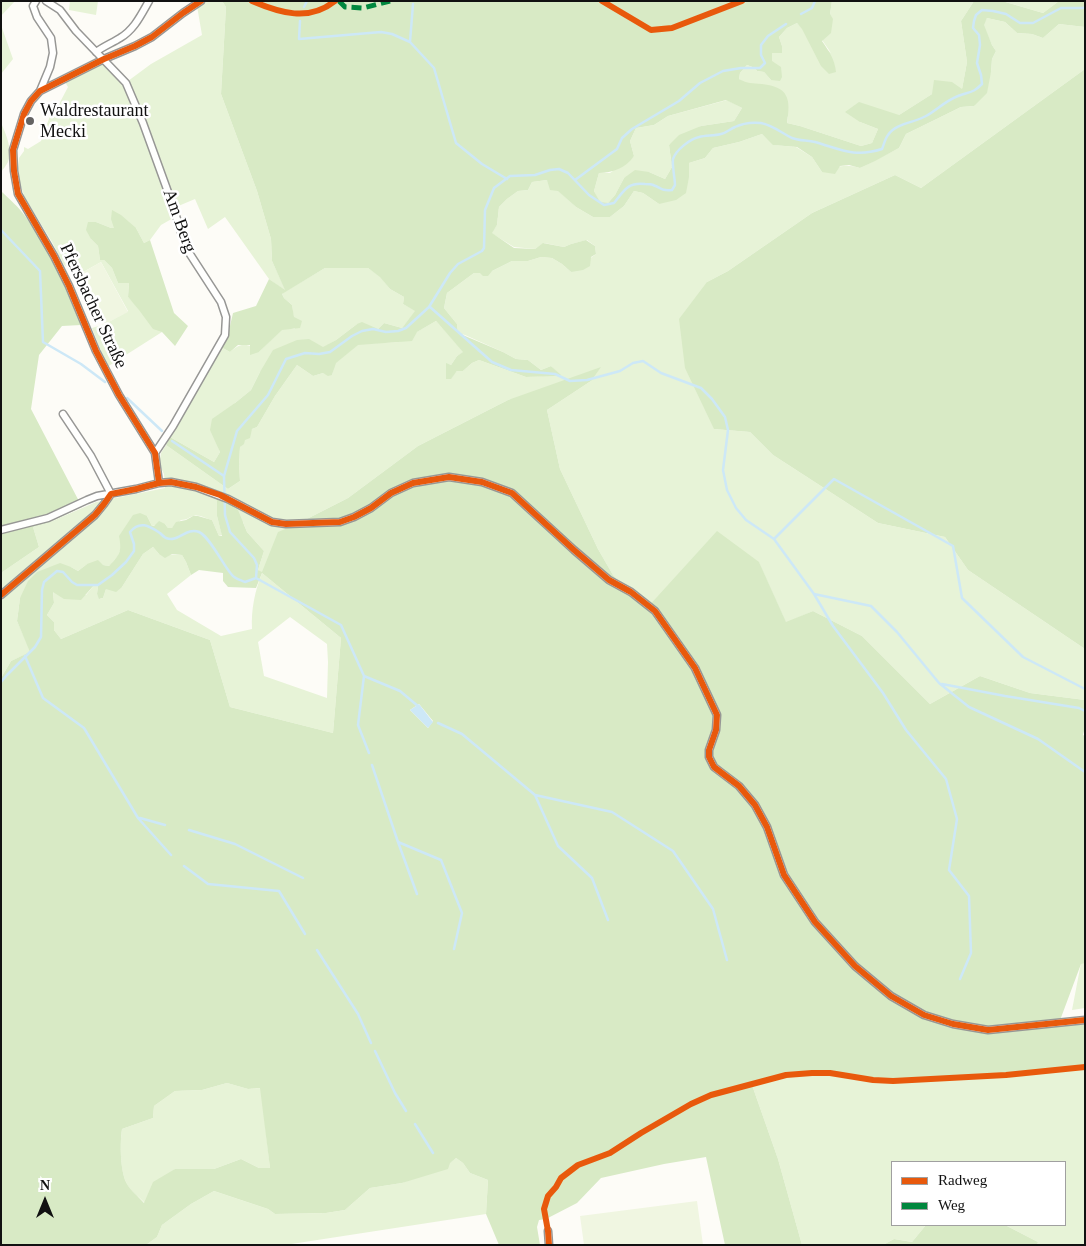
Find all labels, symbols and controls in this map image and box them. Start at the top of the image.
place label: Waldrestaurant Mecki [40,100,149,142]
marker: Waldrestaurant Mecki [24,115,36,127]
street label: Am Berg [158,186,200,256]
street label: Pfersbacher Straße [55,240,131,372]
legend [891,1161,1066,1226]
text: Radweg [938,1172,987,1188]
north arrow [20,1176,70,1226]
text: N [40,1178,50,1193]
text: Weg [938,1197,965,1213]

